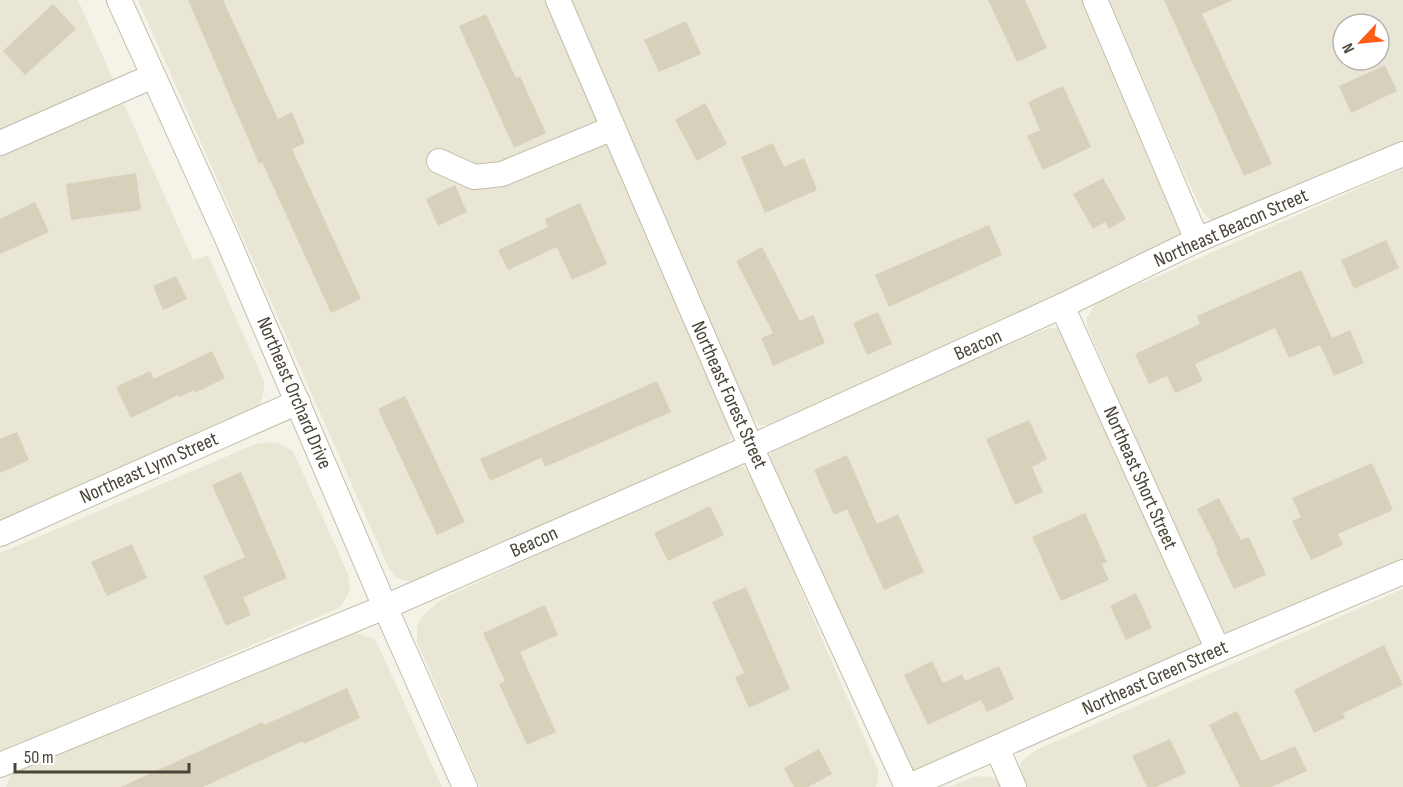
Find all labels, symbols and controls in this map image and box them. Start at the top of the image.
north arrow [1331,12,1391,72]
text: N [1338,40,1359,56]
street label: Northeast Beacon Street [1150,183,1312,273]
street label: Northeast Orchard Drive [251,313,337,473]
street label: Northeast Forest Street [686,317,772,473]
street label: Beacon [951,324,1005,366]
street label: Northeast Short Street [1098,403,1182,553]
street label: Northeast Lynn Street [76,427,222,509]
street label: Beacon [507,521,561,563]
street label: Northeast Green Street [1078,635,1232,721]
scale bar [15,736,189,774]
text: 50 m [24,747,54,768]

